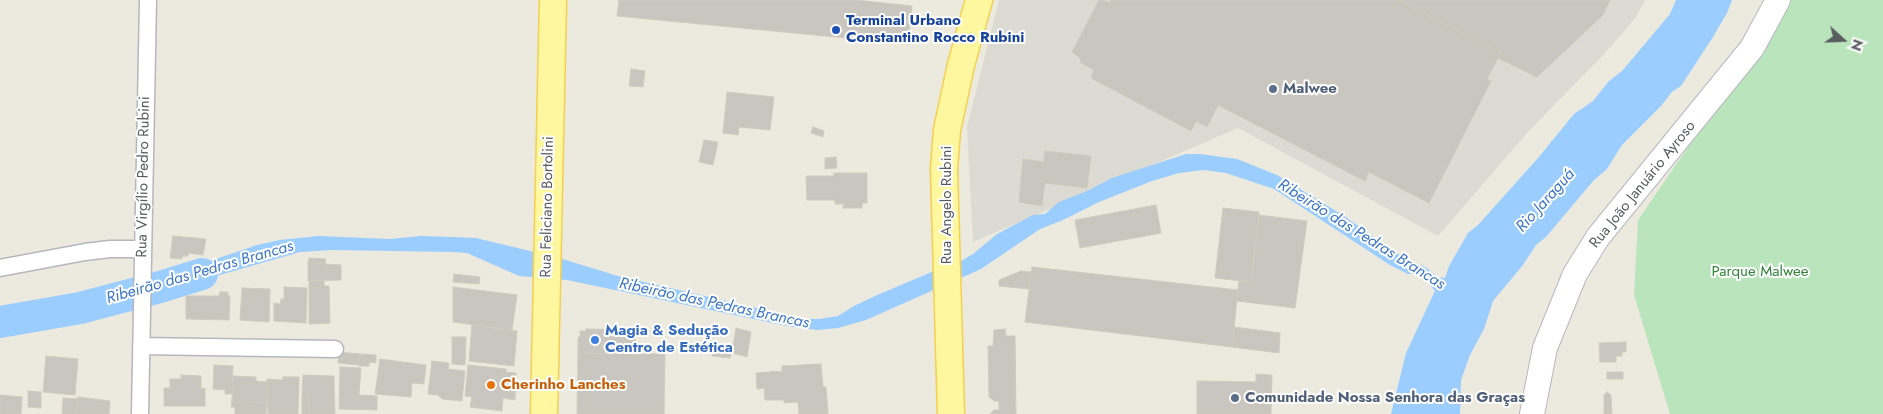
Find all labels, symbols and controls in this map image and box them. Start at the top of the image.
place label: Terminal Urbano Constantino Rocco Rubini [846,12,1024,47]
north arrow [1818,15,1868,65]
marker: Terminal Urbano Constantino Rocco Rubini [830,24,842,36]
text: N [1846,36,1868,54]
place label: Malwee [1283,80,1337,98]
marker: Malwee [1267,83,1279,95]
street label: Rua Virgílio Pedro Rubini [134,96,154,258]
street label: Rua João Januário Ayroso [1586,118,1700,252]
street label: Rua Feliciano Bortolini [538,136,558,278]
street label: Rua Angelo Rubini [938,146,956,264]
water label: Rio Jaraguá [1513,165,1579,237]
water label: Ribeirão das Pedras Brancas [1274,176,1448,294]
water label: Ribeirão das Pedras Brancas [104,237,296,309]
park label: Parque Malwee [1712,263,1808,281]
water label: Ribeirão das Pedras Brancas [617,274,811,334]
place label: Magia & Sedução Centro de Estética [605,322,733,357]
marker: Magia & Sedução Centro de Estética [589,334,601,346]
place label: Cherinho Lanches [501,376,625,394]
marker: Cherinho Lanches [485,379,497,391]
place label: Comunidade Nossa Senhora das Graças [1245,389,1525,407]
marker: Comunidade Nossa Senhora das Graças [1229,392,1241,404]

